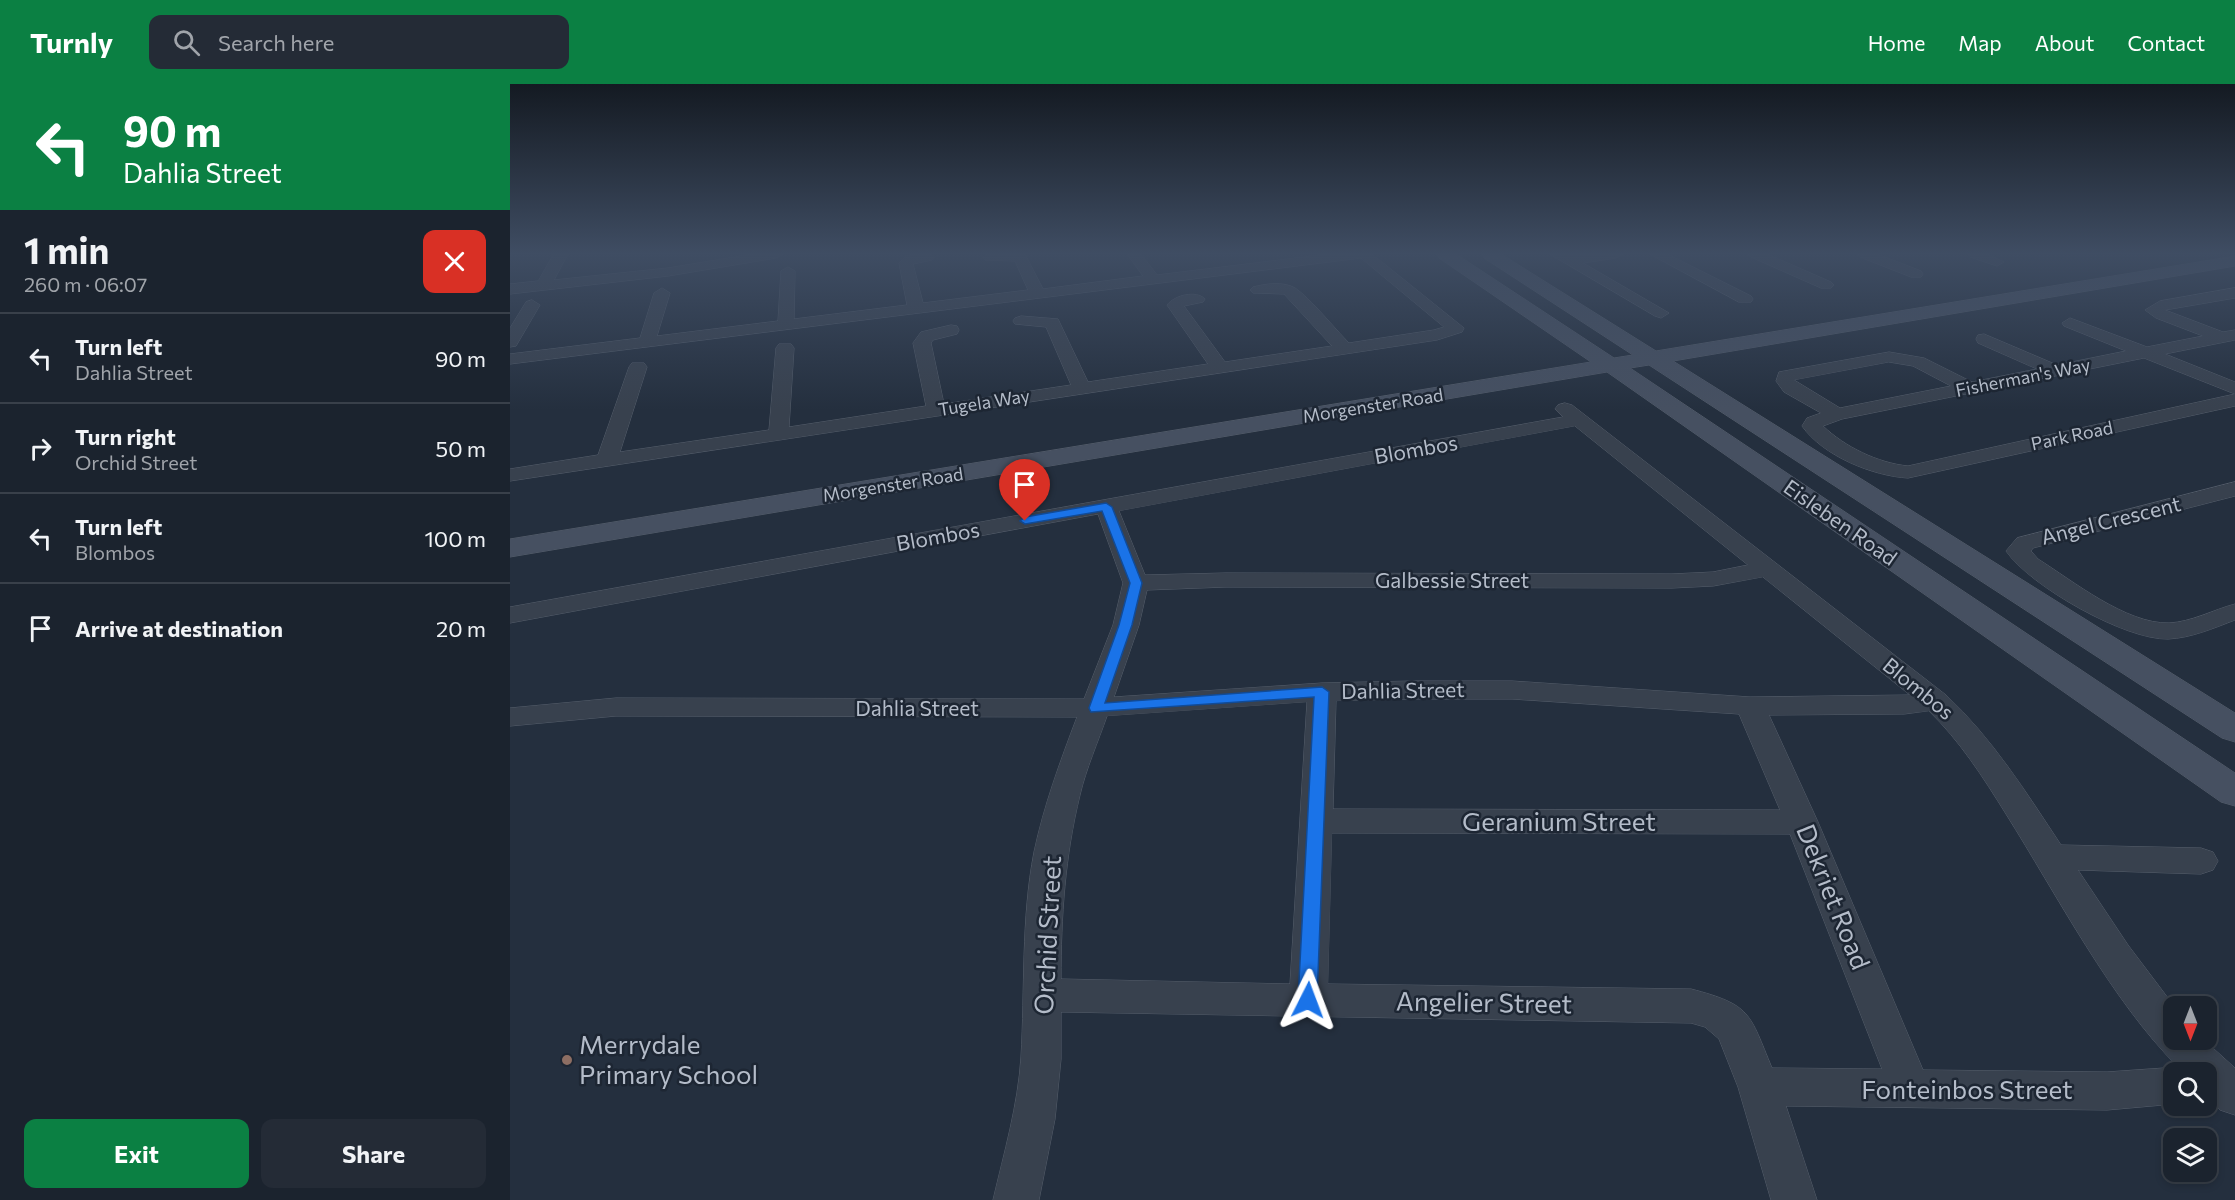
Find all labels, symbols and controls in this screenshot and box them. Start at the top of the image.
search box [149,15,569,69]
text: Turnly [30,25,113,59]
icon: search [170,26,203,59]
text: Search here [218,29,334,56]
text: Home [1868,30,1925,55]
text: Map [1958,30,2002,55]
text: About [2035,30,2094,55]
text: Contact [2127,30,2205,55]
text: 90 m [123,104,222,156]
icon: left [24,108,102,186]
text: Dahlia Street [123,156,282,189]
text: 1 min [24,227,109,271]
button: close [423,230,486,293]
text: 260 m · 06:07 [24,272,147,296]
text: Turn left [75,333,162,360]
icon: left [24,342,57,375]
text: 90 m [435,345,486,372]
street label: Fisherman's Way [1954,353,2092,401]
text: Dahlia Street [75,360,193,384]
street label: Morgenster Road [1301,383,1445,427]
street label: Tugela Way [936,384,1031,420]
street label: Park Road [2029,416,2115,454]
text: Turn right [75,423,176,450]
street label: Blombos [1372,429,1459,468]
icon: right [24,432,57,465]
text: 50 m [436,435,486,462]
text: Orchid Street [75,450,197,474]
pin [999,459,1050,521]
street label: Morgenster Road [821,462,965,506]
icon: arrive [1008,468,1041,501]
street label: Eisleben Road [1779,474,1902,570]
street label: Angel Crescent [2038,490,2183,549]
text: Turn left [75,513,162,540]
street label: Blombos [894,516,981,555]
icon: left [24,522,57,555]
text: 100 m [424,525,486,552]
text: Blombos [75,540,155,564]
street label: Galbessie Street [1375,567,1529,592]
icon: arrive [24,612,57,645]
text: Arrive at destination [75,615,283,642]
text: 20 m [436,615,486,642]
street label: Blombos [1878,652,1959,724]
street label: Dahlia Street [1341,676,1465,703]
street label: Dahlia Street [855,695,979,720]
street label: Geranium Street [1462,805,1656,836]
street label: Dekriet Road [1791,819,1878,974]
street label: Orchid Street [1027,855,1066,1015]
position arrow [1276,968,1340,1032]
street label: Angelier Street [1396,984,1572,1019]
north arrow [2163,996,2217,1050]
map controls [2163,996,2217,1182]
place label: Merrydale Primary School [579,1028,758,1089]
marker: Merrydale Primary School [560,1053,574,1067]
button: search [2163,1062,2217,1116]
street label: Fonteinbos Street [1861,1073,2073,1104]
button: Exit [24,1119,249,1188]
button: Share [261,1119,486,1188]
button: layers [2163,1128,2217,1182]

